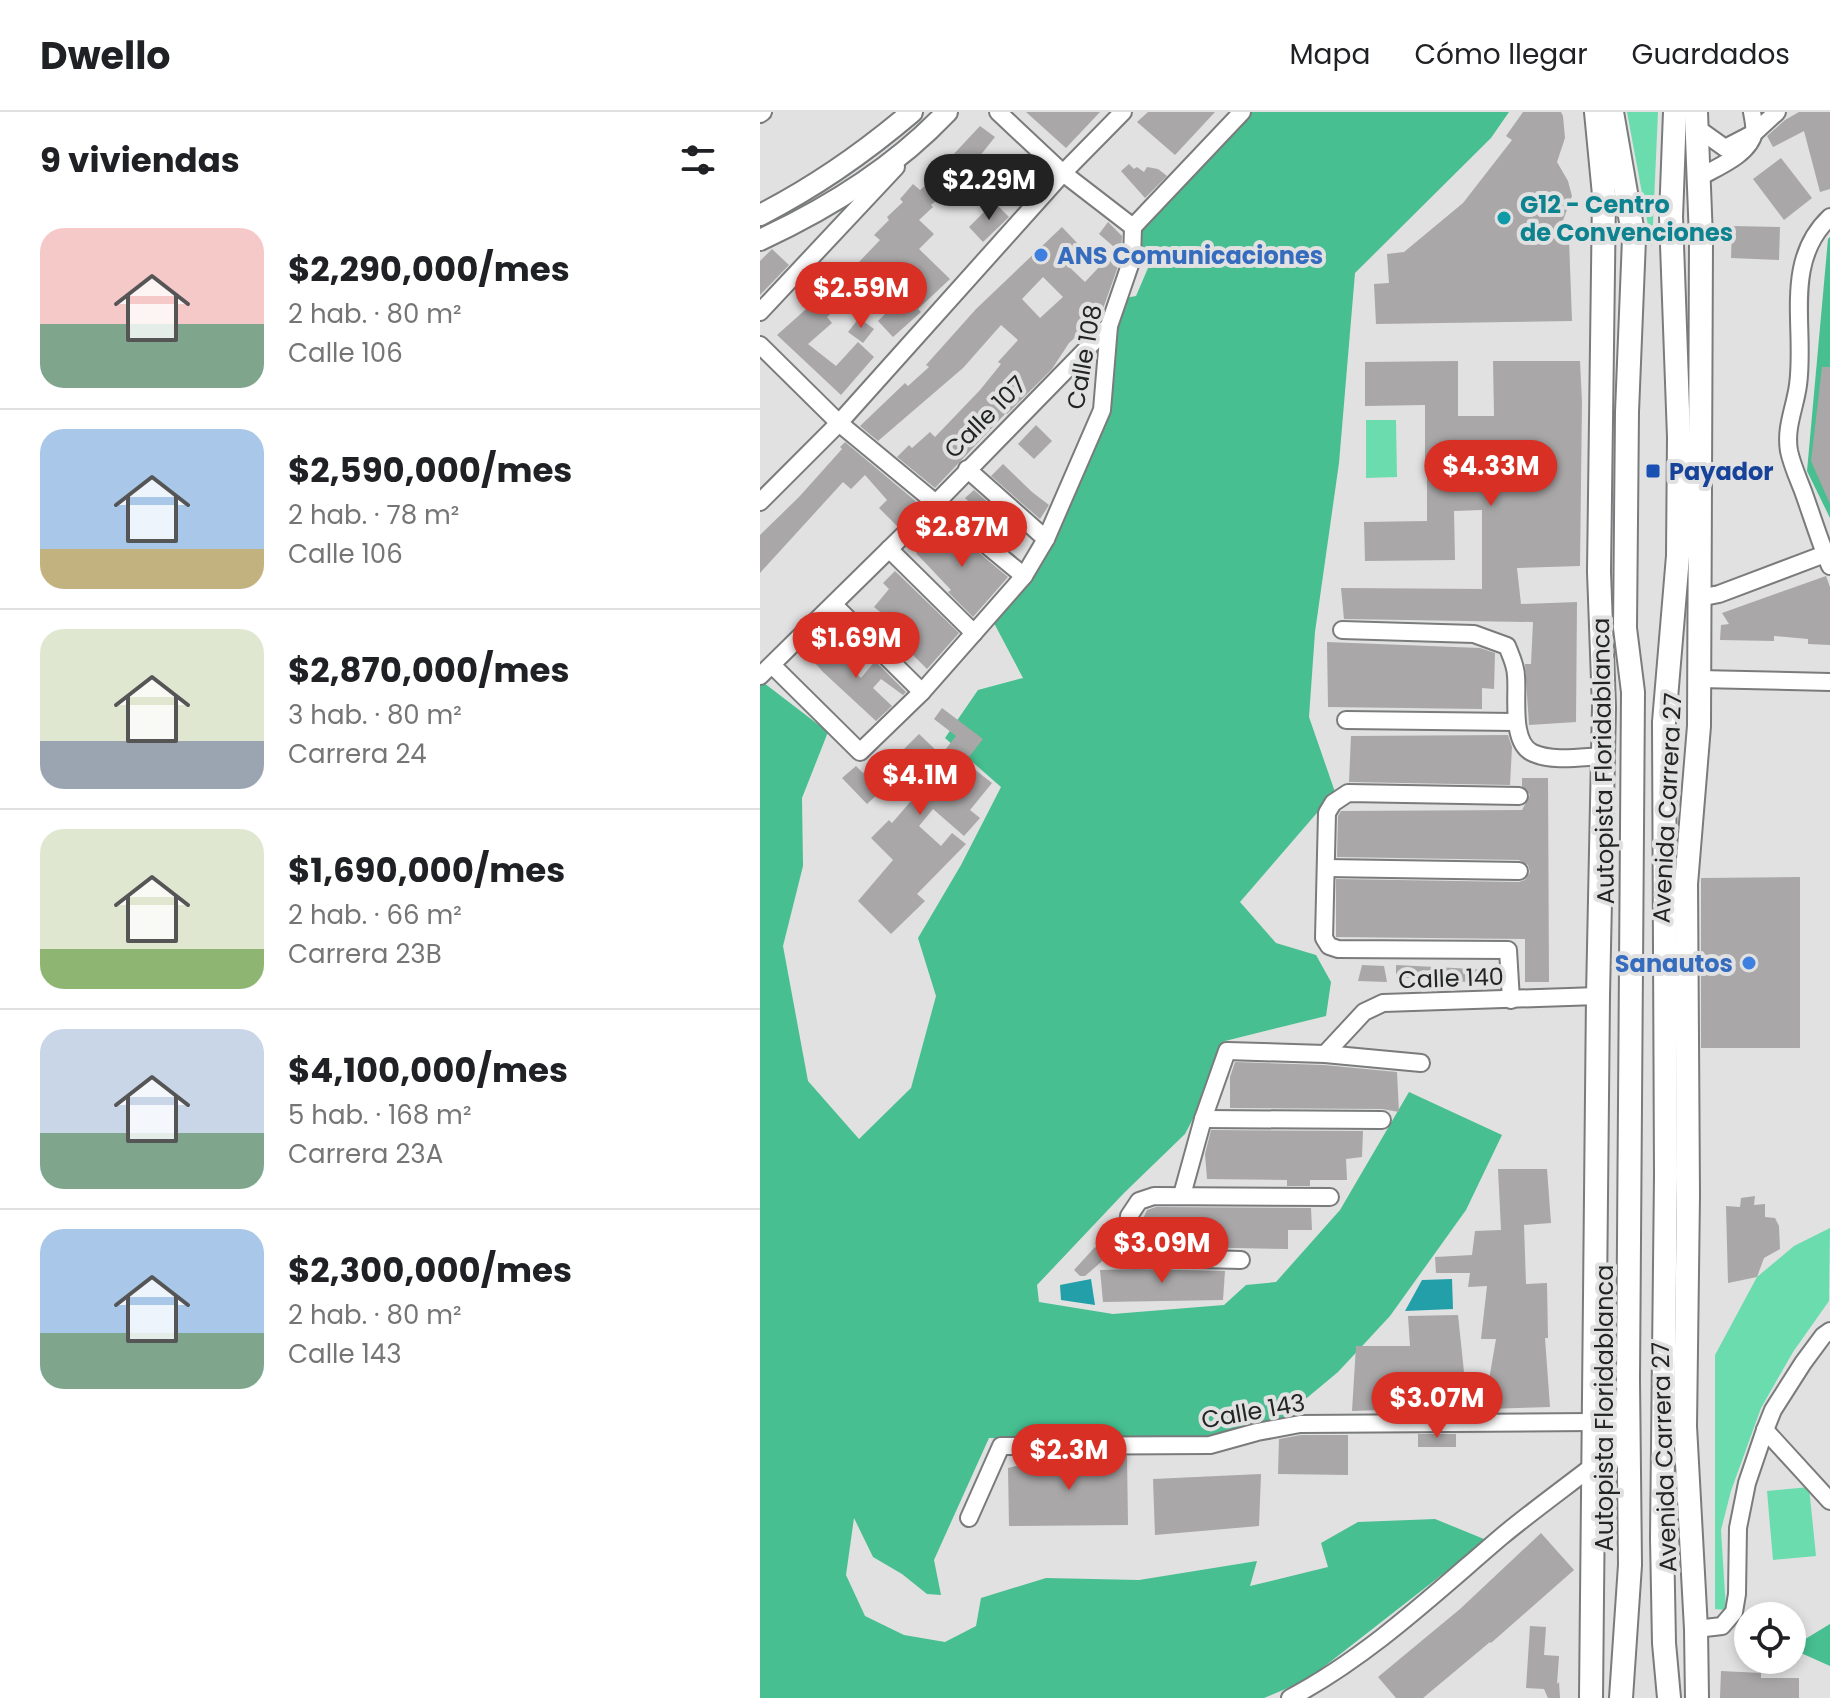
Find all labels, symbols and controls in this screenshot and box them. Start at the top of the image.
text: Dwello [40,29,171,82]
text: Mapa [1289,35,1370,74]
text: Cómo llegar [1414,35,1588,74]
text: Guardados [1632,35,1790,74]
text: 9 viviendas [40,136,240,184]
icon: filters [676,138,720,182]
pin: $2.29M [924,154,1054,222]
text: $2.29M [942,162,1036,198]
place label: G12 - Centro de Convenciones [1520,188,1733,249]
marker: G12 - Centro de Convenciones [1495,209,1513,227]
place label: ANS Comunicaciones [1057,239,1323,272]
text: $2,290,000/mes [288,245,570,293]
marker: ANS Comunicaciones [1032,246,1050,264]
icon: home [104,260,200,356]
pin: $2.59M [796,262,926,330]
text: $2.59M [813,270,909,306]
text: 2 hab. · 80 m² [288,296,462,332]
street label: Calle 108 [1059,302,1109,412]
text: Calle 106 [288,335,403,371]
street label: Calle 107 [937,369,1033,465]
pin: $4.33M [1426,440,1556,508]
text: $2,590,000/mes [288,446,572,494]
text: $4.33M [1442,448,1540,484]
place label: Payador [1669,455,1774,488]
icon: home [104,461,200,557]
marker: Payador [1644,462,1662,480]
text: 2 hab. · 78 m² [288,497,459,533]
pin: $2.87M [897,501,1027,569]
text: $2.87M [915,509,1009,545]
text: Calle 106 [288,536,403,572]
pin: $1.69M [791,612,921,680]
street label: Autopista Floridablanca [1584,617,1622,905]
text: $1.69M [811,620,901,656]
text: $2,870,000/mes [288,646,570,694]
icon: home [104,661,200,757]
street label: Avenida Carrera 27 [1644,692,1690,924]
text: 3 hab. · 80 m² [288,697,462,733]
text: Carrera 24 [288,736,427,772]
pin: $4.1M [864,749,976,817]
text: $4.1M [882,757,958,793]
text: $1,690,000/mes [288,846,565,894]
icon: home [104,861,200,957]
text: 2 hab. · 66 m² [288,897,462,933]
text: Carrera 23B [288,936,442,972]
place label: Sanautos [1615,947,1733,980]
marker: Sanautos [1740,954,1758,972]
street label: Calle 140 [1398,960,1504,996]
text: $4,100,000/mes [288,1046,568,1094]
icon: home [104,1061,200,1157]
text: 5 hab. · 168 m² [288,1097,471,1133]
text: Carrera 23A [288,1136,443,1172]
pin: $3.09M [1097,1217,1227,1285]
text: $3.09M [1114,1225,1210,1261]
text: $2,300,000/mes [288,1246,572,1294]
icon: home [104,1261,200,1357]
street label: Autopista Floridablanca [1588,1265,1621,1551]
text: 2 hab. · 80 m² [288,1297,462,1333]
text: Calle 143 [288,1336,402,1372]
street label: Avenida Carrera 27 [1643,1341,1685,1573]
pin: $3.07M [1372,1372,1502,1440]
text: $3.07M [1390,1380,1484,1416]
street label: Calle 143 [1199,1386,1307,1436]
pin: $2.3M [1013,1424,1125,1492]
text: $2.3M [1030,1432,1108,1468]
map controls [1734,1602,1806,1674]
button: locate [1734,1602,1806,1674]

